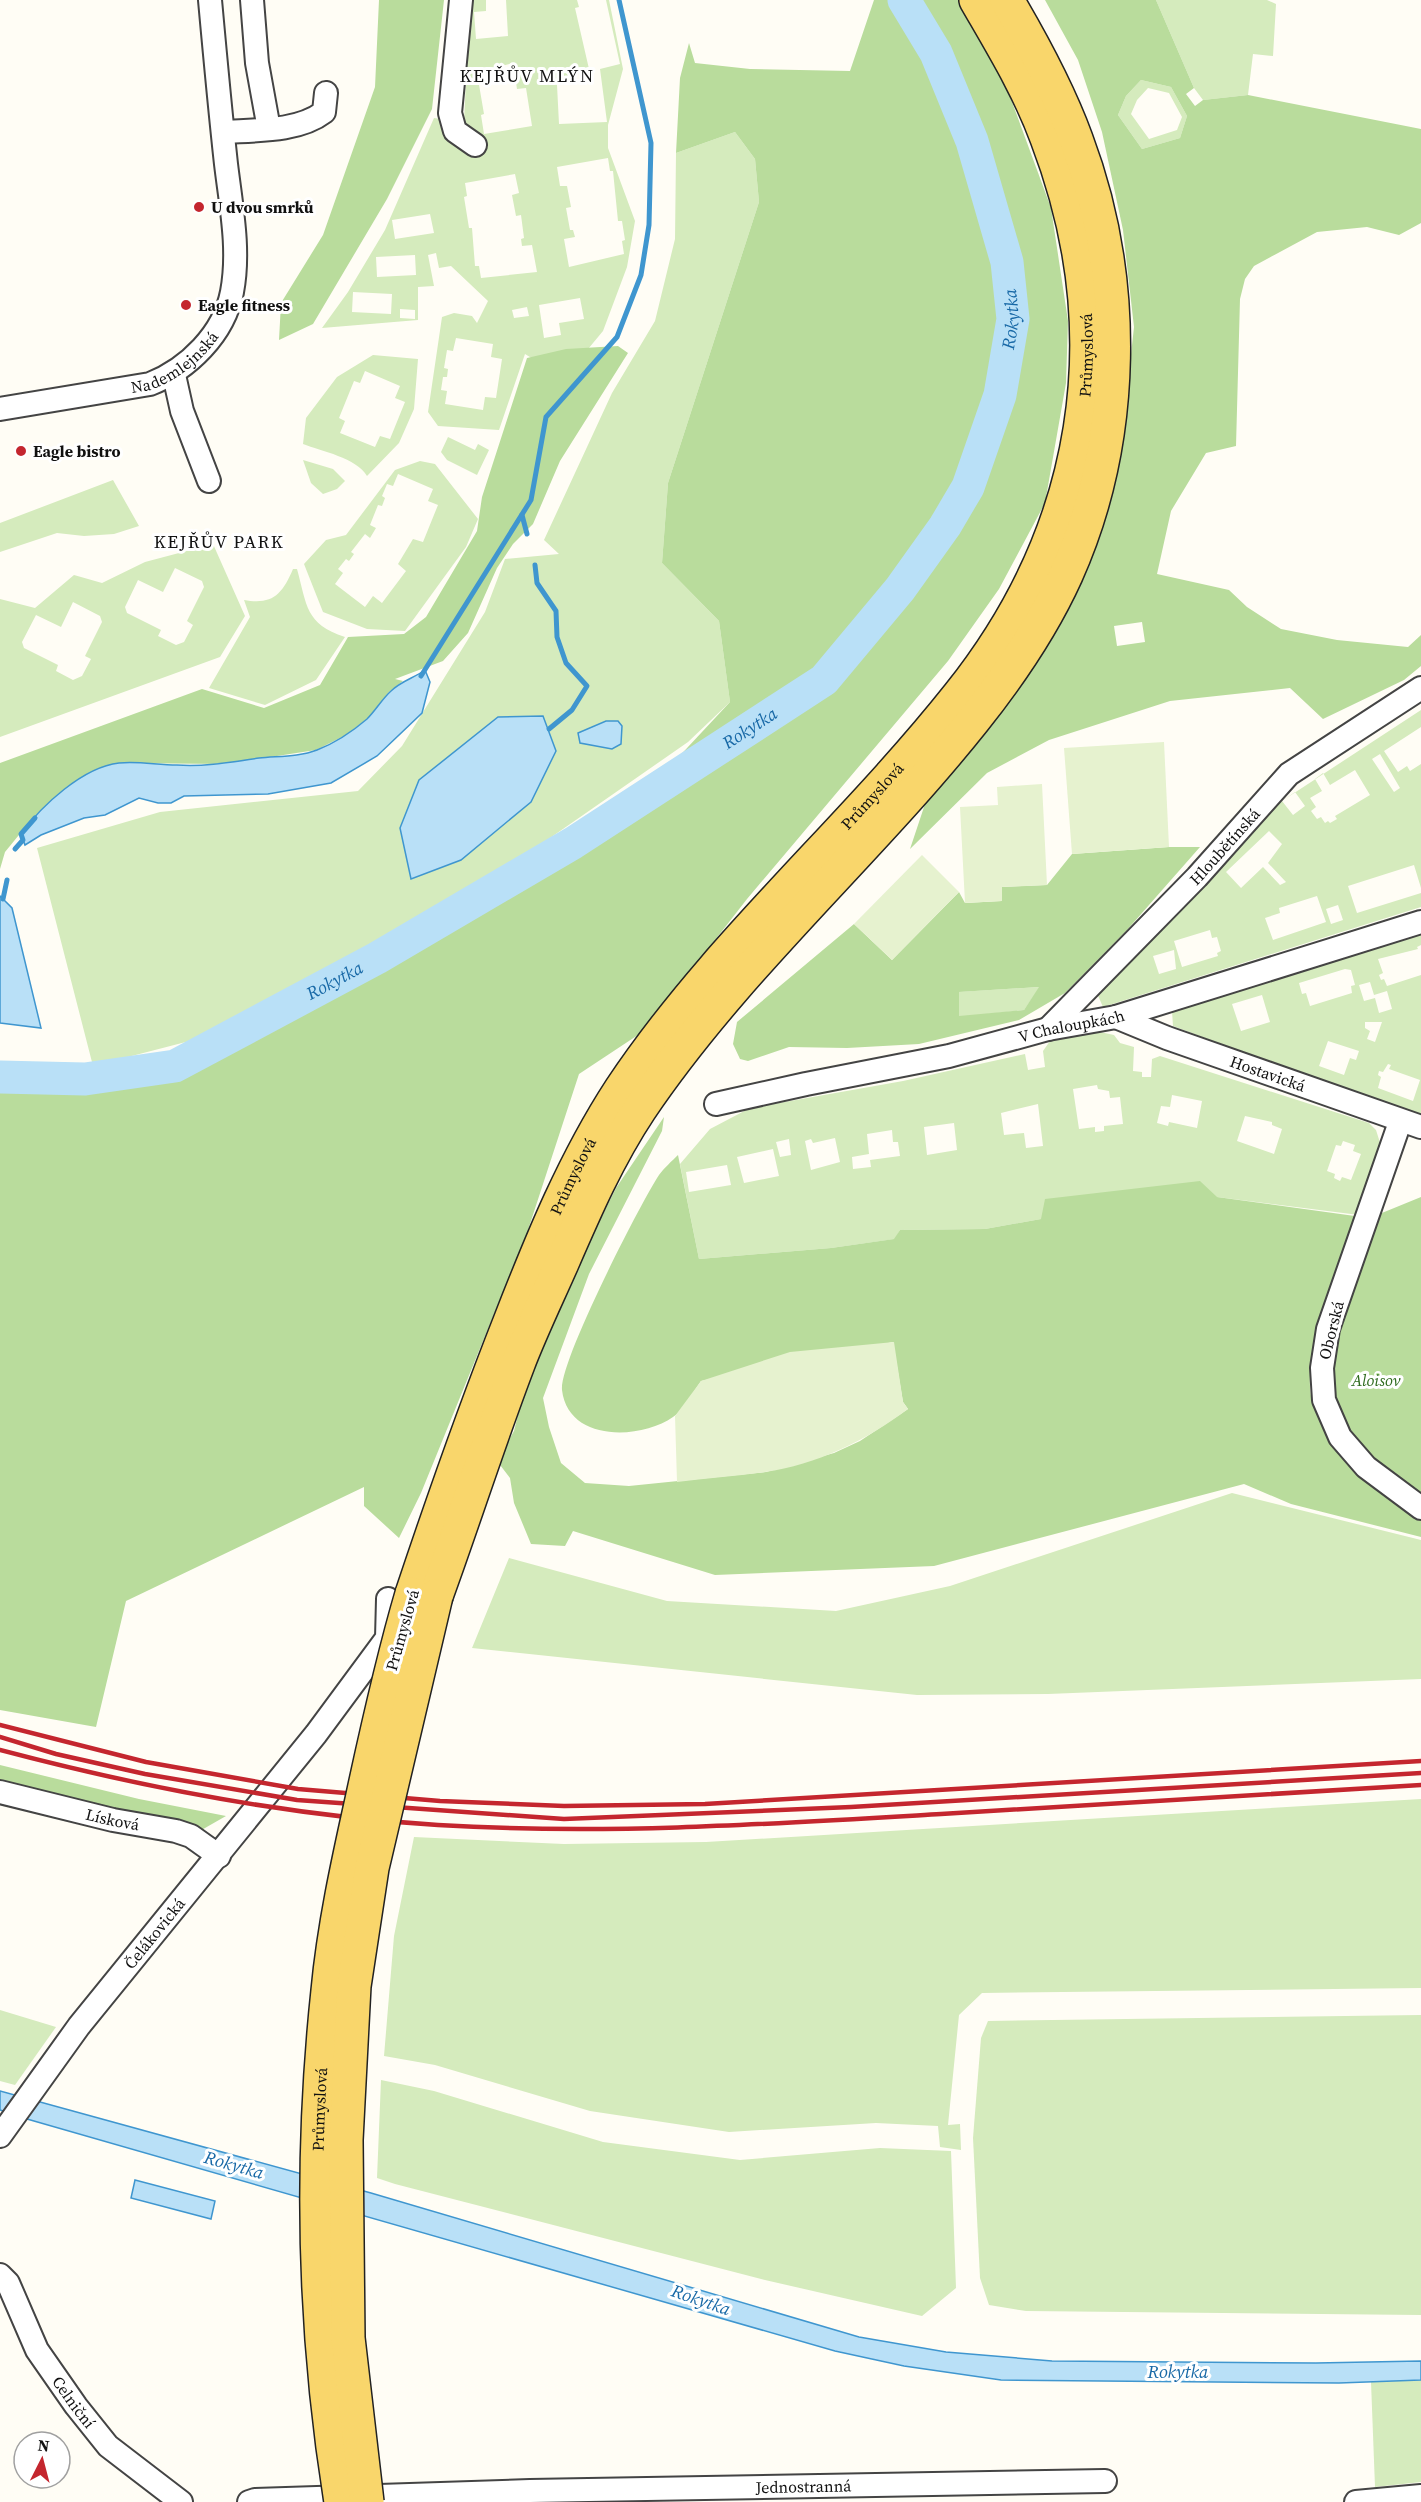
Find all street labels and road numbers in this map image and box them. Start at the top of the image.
street label: Průmyslová [1073,312,1098,398]
street label: Nademlejnská [129,326,224,398]
street label: Průmyslová [836,757,909,834]
street label: Hloubětínská [1184,802,1265,890]
street label: V Chaloupkách [1016,1004,1128,1048]
street label: Hostavická [1227,1050,1309,1097]
street label: Průmyslová [544,1133,601,1218]
street label: Oborská [1313,1298,1349,1362]
street label: Průmyslová [380,1586,424,1673]
street label: Lísková [84,1803,142,1836]
street label: Čelákovická [119,1892,190,1973]
street label: Průmyslová [307,2066,332,2151]
street label: Celniční [47,2371,101,2433]
street label: Jednostranná [754,2474,852,2498]

